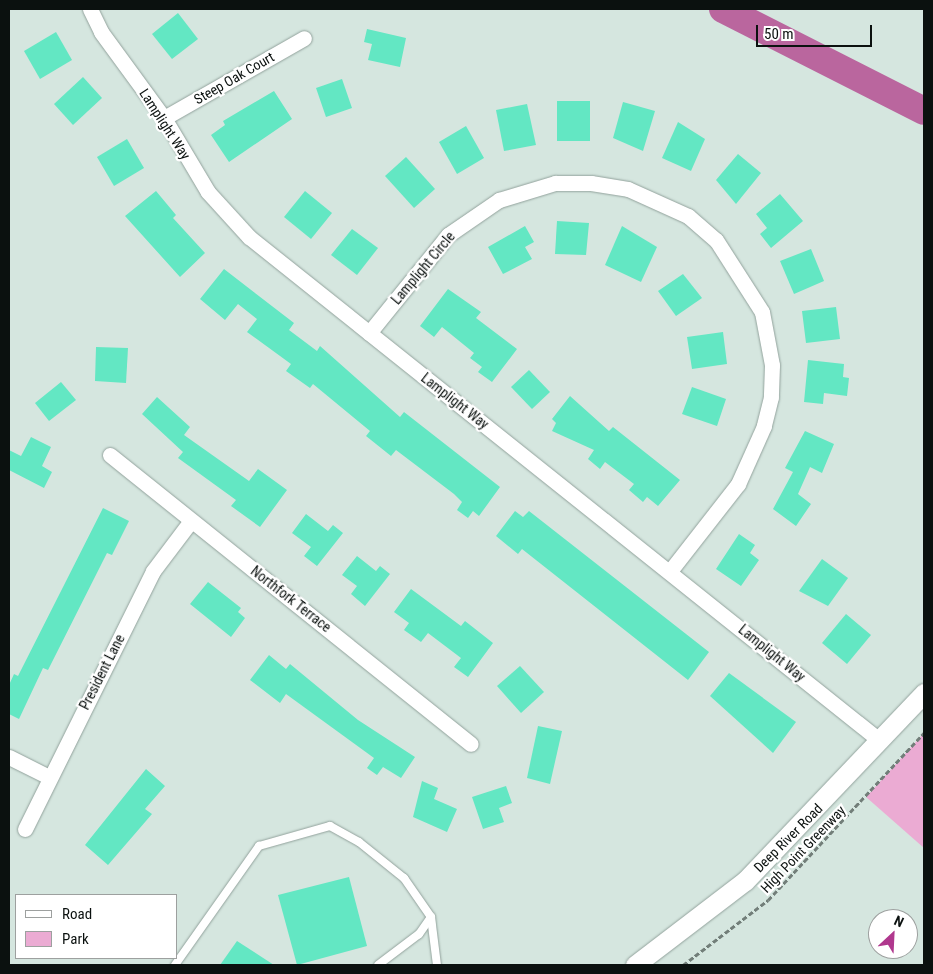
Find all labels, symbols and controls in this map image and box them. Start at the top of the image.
scale bar [758,15,874,47]
text: 50 m [764,25,794,43]
street label: Steep Oak Court [191,48,277,108]
street label: Lamplight Way [136,85,194,163]
street label: Lamplight Circle [388,228,458,308]
street label: Lamplight Way [418,369,492,433]
street label: Northfork Terrace [247,562,335,636]
street label: Lamplight Way [735,621,809,685]
street label: President Lane [76,631,128,713]
street label: Deep River Road [750,800,826,876]
street label: High Point Greenway [757,802,849,896]
legend [15,894,178,959]
text: Road [62,905,92,923]
north arrow [868,909,918,959]
text: N [892,912,906,930]
text: Park [62,930,89,948]

